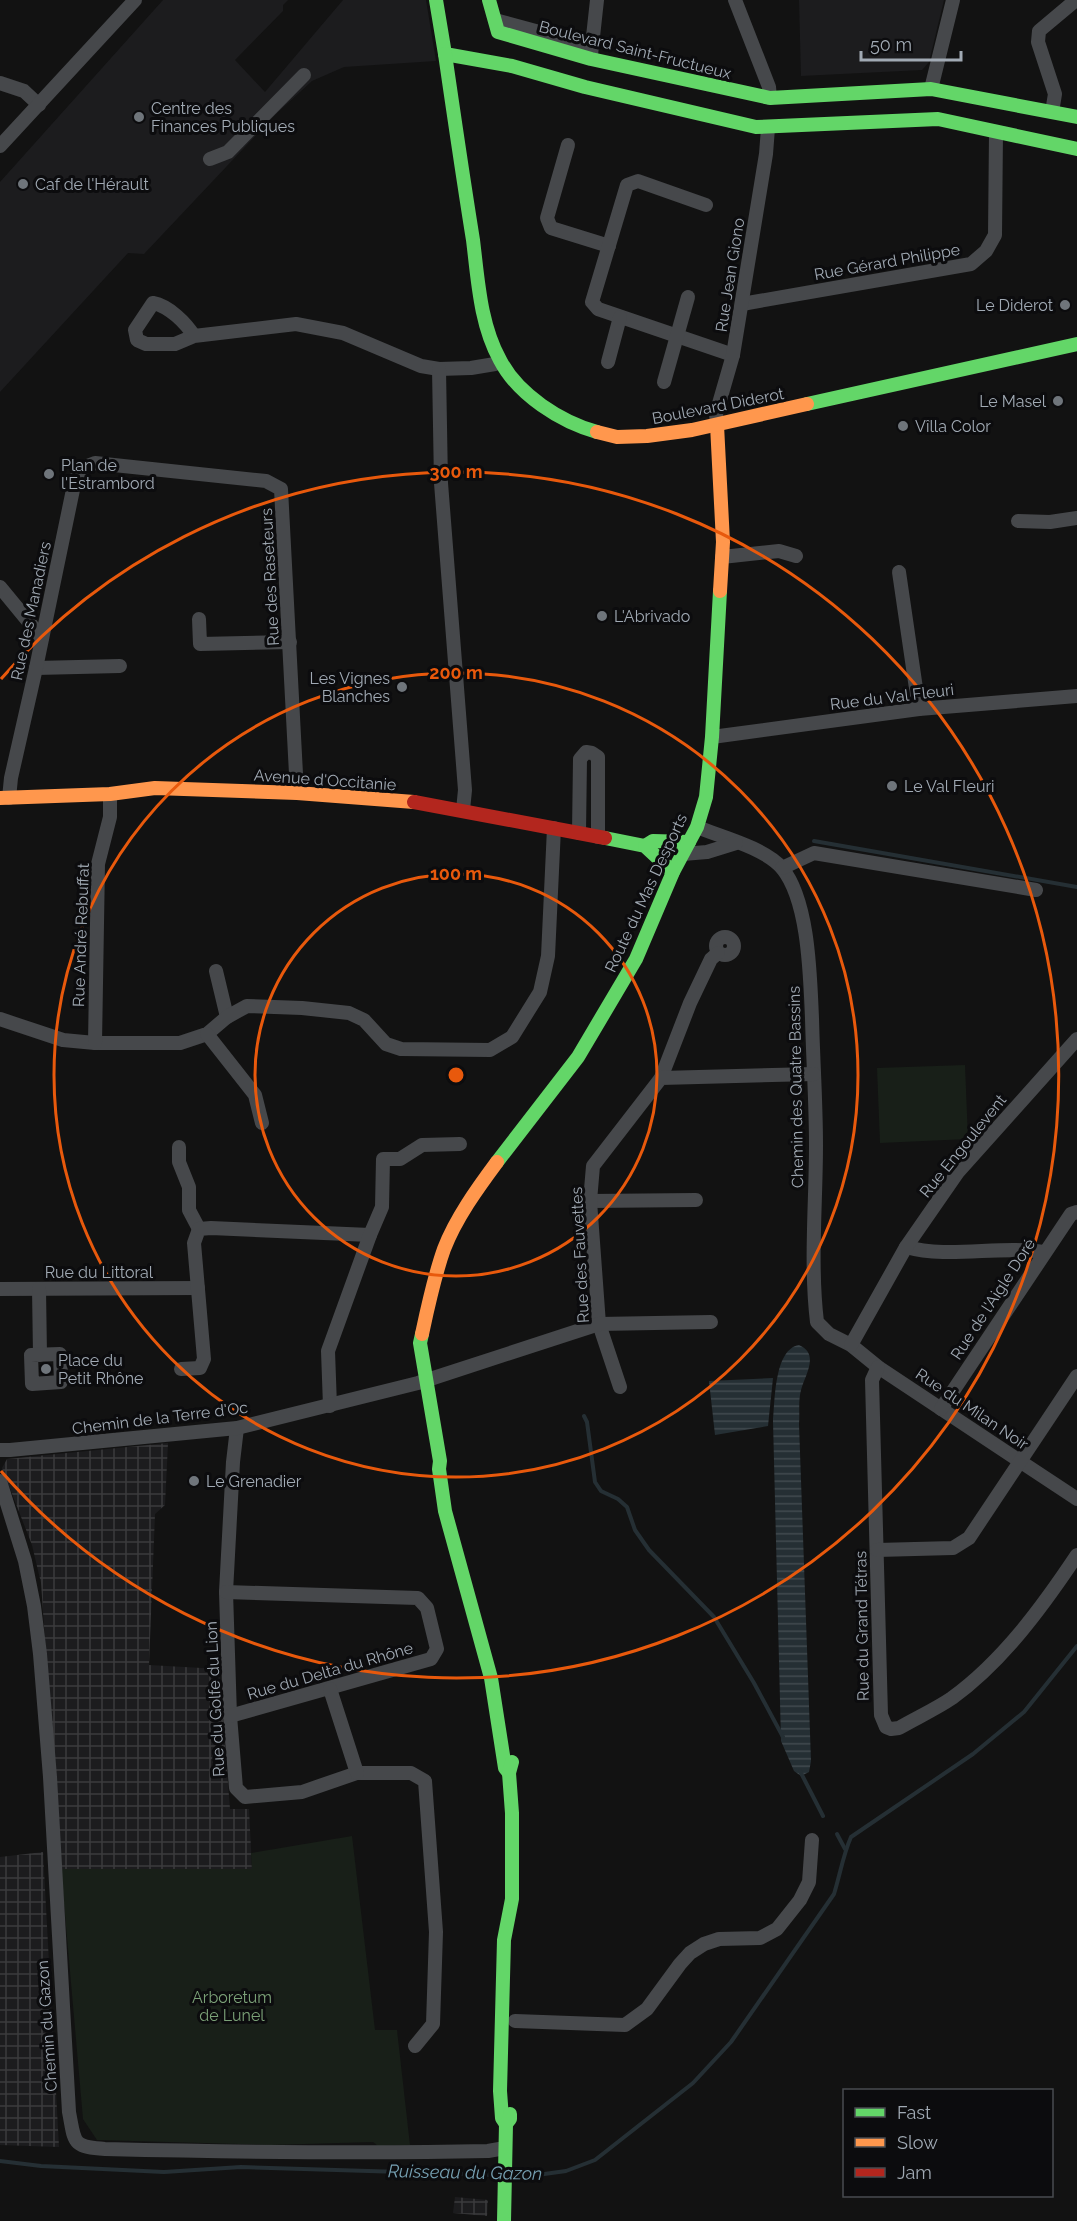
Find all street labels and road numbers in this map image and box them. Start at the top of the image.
street label: Boulevard Saint-Fructueux [537,17,733,83]
street label: Rue Jean Giono [712,217,748,333]
street label: Rue Gérard Philippe [813,240,961,284]
street label: Boulevard Diderot [650,384,786,428]
street label: Rue des Raseteurs [257,507,283,646]
street label: Rue des Manadiers [7,540,55,682]
street label: Rue du Val Fleuri [829,680,955,714]
street label: Avenue d'Occitanie [253,766,397,794]
street label: Route du Mas Desports [601,811,691,975]
street label: Rue André Rebuffat [69,862,93,1007]
street label: Chemin des Quatre Bassins [785,986,807,1188]
street label: Rue Engoulevent [916,1090,1011,1201]
street label: Rue des Fauvettes [567,1186,593,1324]
street label: Rue de l'Aigle Doré [947,1235,1039,1363]
street label: Rue du Littoral [45,1263,154,1282]
street label: Rue du Milan Noir [912,1364,1032,1454]
street label: Chemin de la Terre d'Oc [71,1398,249,1438]
street label: Rue du Grand Tétras [851,1550,873,1701]
street label: Rue du Golfe du Lion [201,1621,229,1777]
street label: Rue du Delta du Rhône [245,1638,415,1704]
street label: Chemin du Gazon [33,1960,61,2092]

